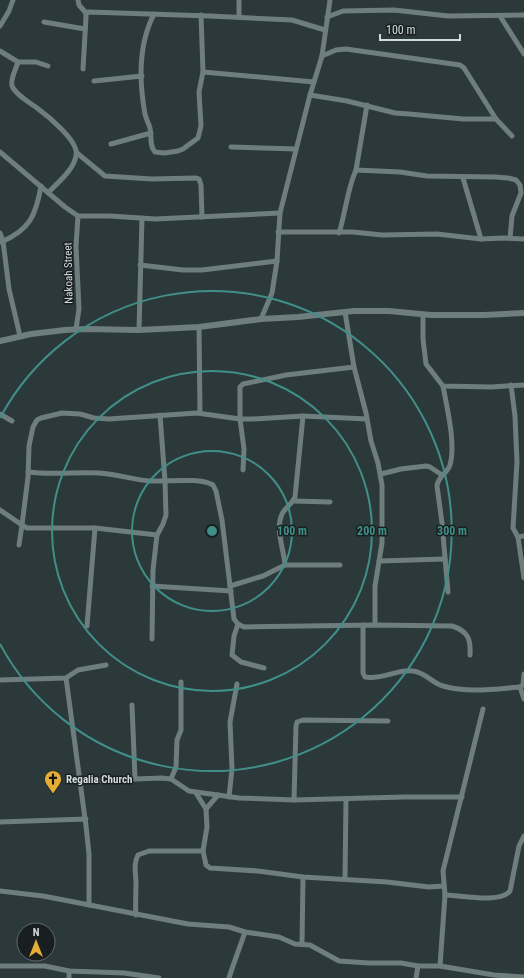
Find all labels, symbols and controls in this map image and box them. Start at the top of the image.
scale bar [380,16,460,42]
text: 100 m [386,23,416,37]
street label: Nakoah Street [61,242,76,304]
centre of rings [205,524,219,538]
text: 100 m [277,524,307,538]
text: 200 m [357,524,387,538]
text: 300 m [437,524,467,538]
church icon: Regalia Church [43,769,63,794]
place label: Regalia Church [66,773,132,786]
north arrow [16,922,56,962]
text: N [33,926,40,939]

